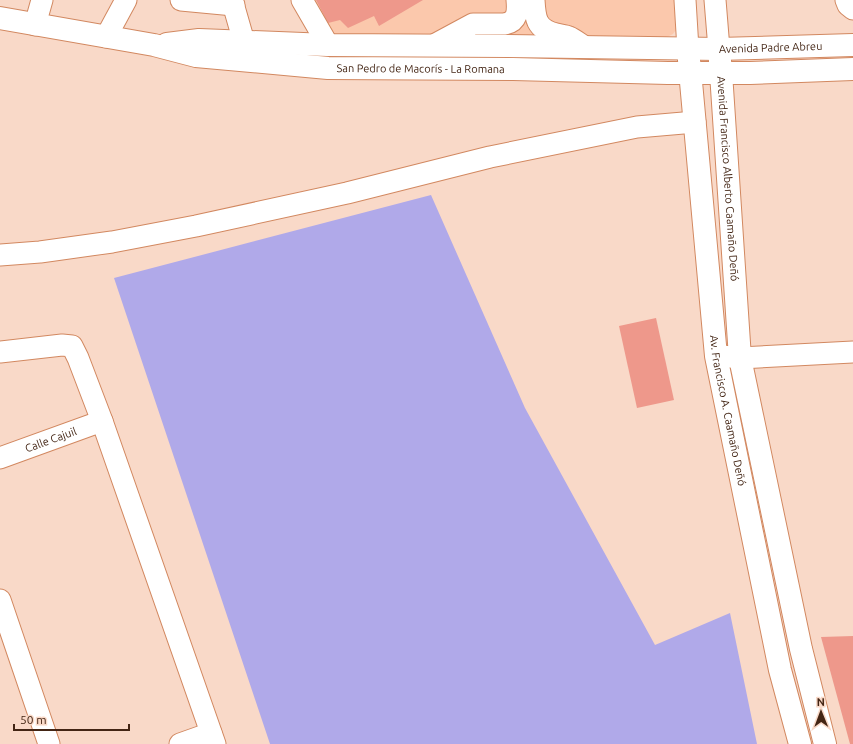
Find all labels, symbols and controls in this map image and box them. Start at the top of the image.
street label: Avenida Padre Abreu [719,40,823,55]
street label: San Pedro de Macorís - La Romana [337,62,505,75]
street label: Avenida Francisco Alberto Caamaño Deñó [715,76,741,282]
street label: Av. Francisco A. Caamaño Deñó [708,335,748,487]
street label: Calle Cajuil [23,425,78,454]
north arrow [801,692,841,732]
text: N [817,696,825,708]
scale bar [14,706,129,732]
text: 50 m [20,713,47,726]

